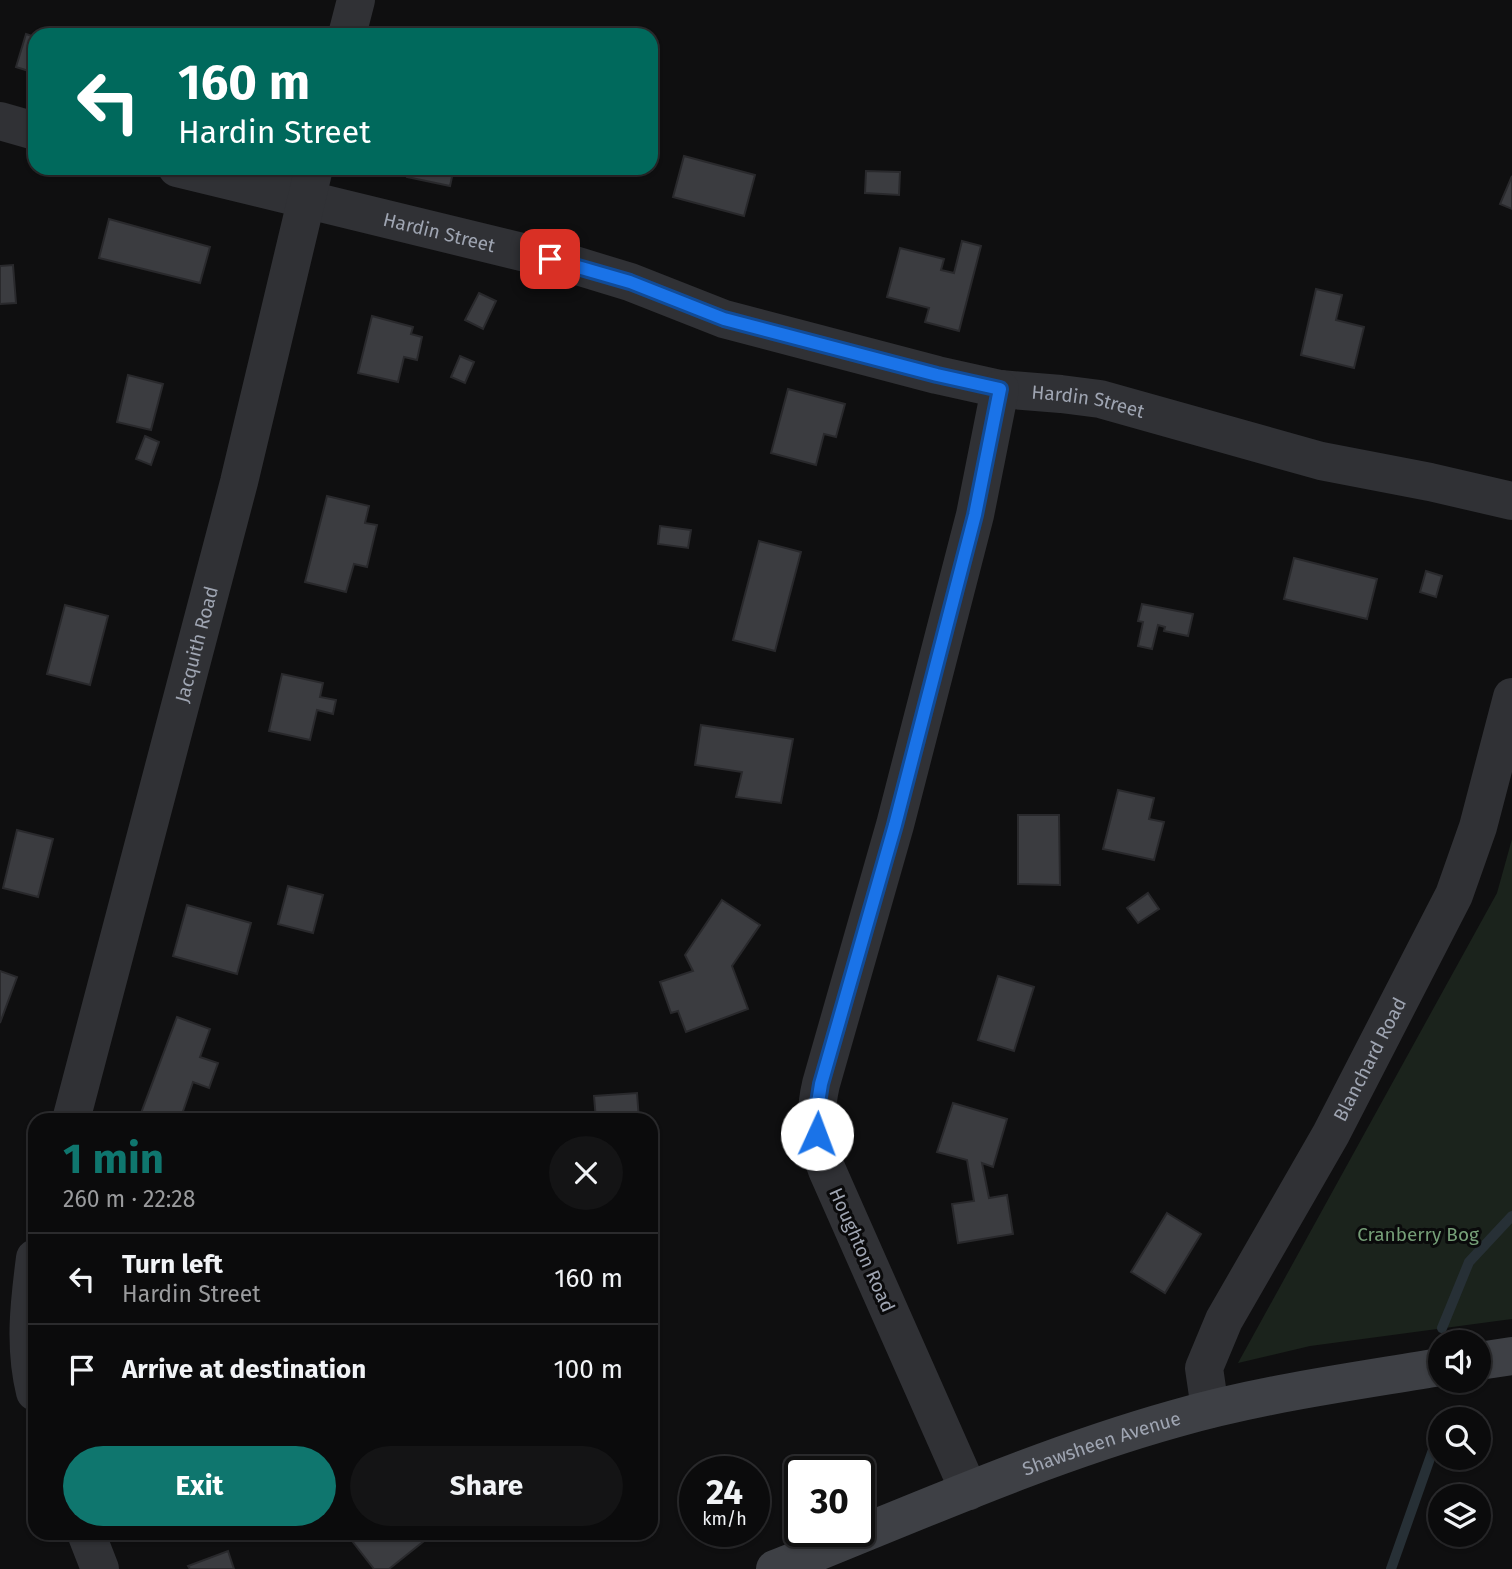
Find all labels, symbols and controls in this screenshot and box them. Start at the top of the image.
text: 160 m [178,53,310,112]
icon: left [63,56,154,147]
text: Hardin Street [178,113,371,151]
street label: Hardin Street [381,207,498,257]
pin [520,229,580,289]
icon: arrive [531,240,569,278]
street label: Hardin Street [1031,380,1147,422]
street label: Jacquith Road [170,583,223,705]
street label: Blanchard Road [1328,994,1411,1125]
position arrow [780,1097,854,1171]
text: 1 min [63,1134,164,1184]
button: close [549,1136,623,1210]
street label: Houghton Road [824,1184,900,1316]
text: 260 m · 22:28 [63,1185,195,1213]
park label: Cranberry Bog [1357,1223,1479,1246]
text: Turn left [122,1249,223,1280]
icon: left [63,1260,101,1298]
text: 160 m [554,1263,623,1294]
text: Hardin Street [122,1280,261,1308]
map controls [1428,1330,1491,1547]
button: sound [1428,1330,1491,1393]
icon: arrive [63,1351,101,1389]
text: Arrive at destination [122,1354,366,1385]
text: 100 m [554,1354,623,1385]
street label: Shawsheen Avenue [1019,1406,1183,1480]
button: search [1428,1407,1491,1470]
button: Exit [63,1446,336,1526]
button: Share [350,1446,623,1526]
speed limit sign: 30 [784,1456,875,1547]
text: 24 [706,1471,743,1513]
button: layers [1428,1484,1491,1547]
text: km/h [702,1508,747,1530]

